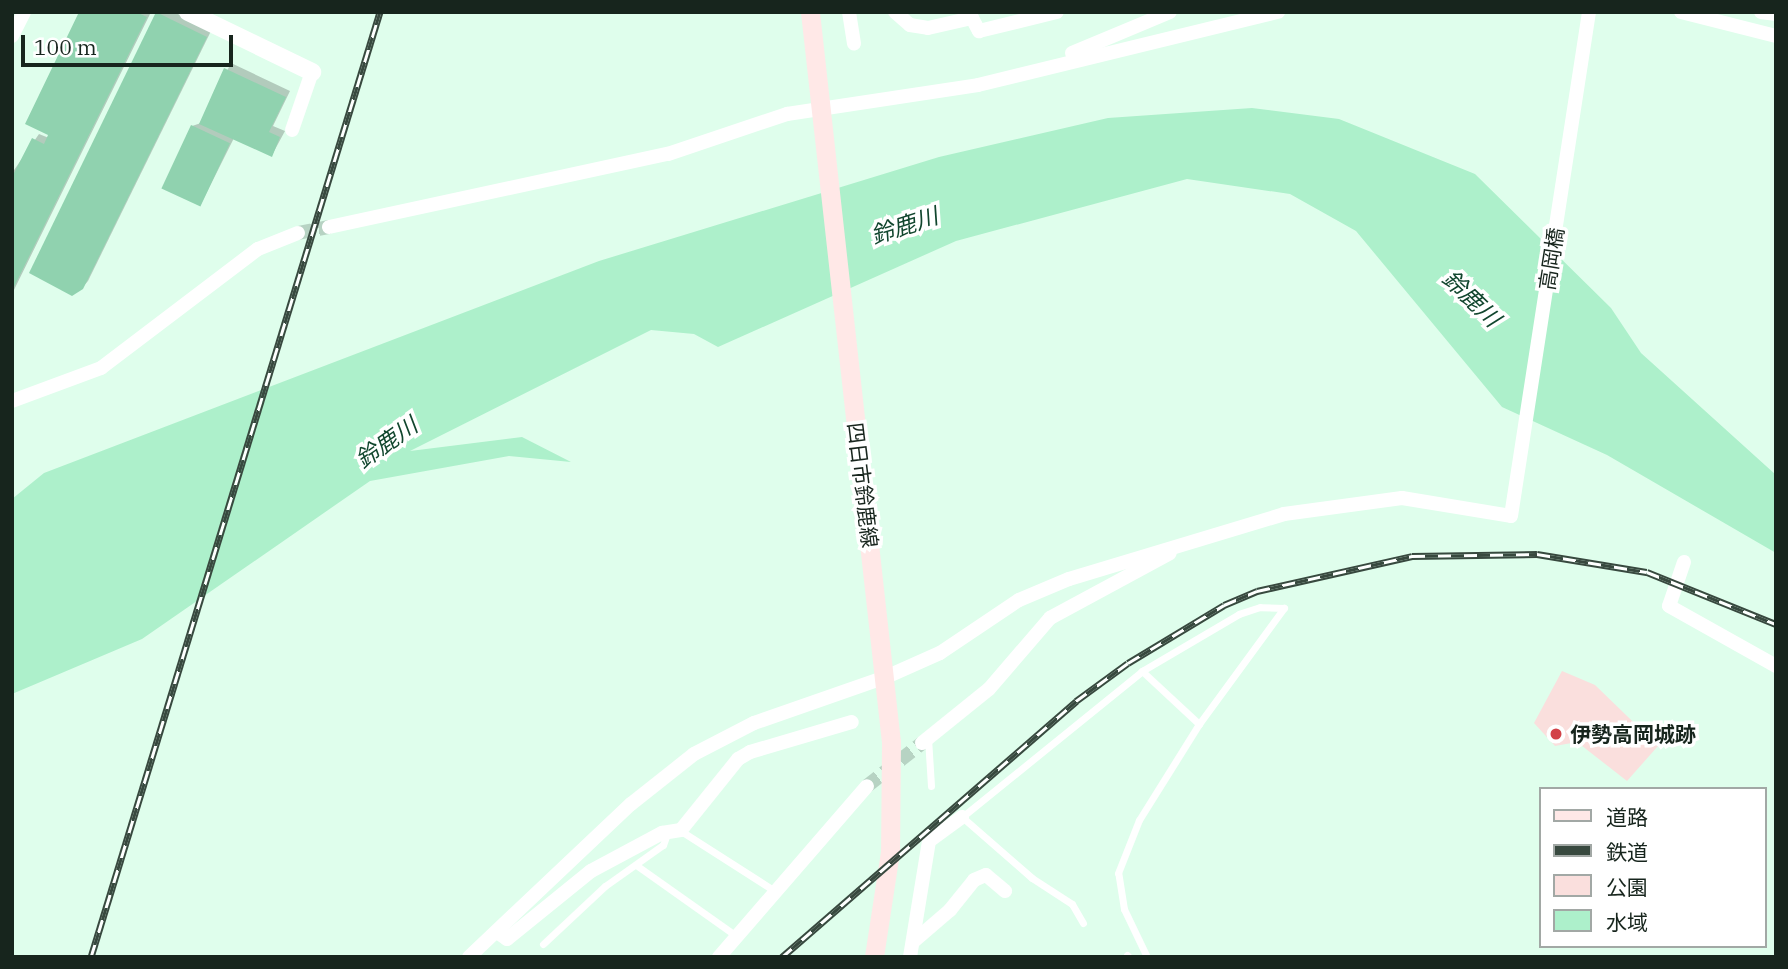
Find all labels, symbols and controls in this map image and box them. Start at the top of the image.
scale bar [24,21,236,65]
text: 100 m [34,33,97,61]
water label: 鈴鹿川 [867,201,941,249]
street label: 高岡橋 [1534,226,1568,292]
water label: 鈴鹿川 [1438,264,1506,332]
water label: 鈴鹿川 [350,411,422,473]
street label: 四日市鈴鹿線 [843,421,883,549]
place label: 伊勢高岡城跡 [1570,721,1696,747]
marker: 伊勢高岡城跡 [1548,726,1564,742]
legend [1540,787,1767,948]
text: 道路 [1606,803,1648,831]
text: 鉄道 [1606,838,1648,866]
text: 公園 [1606,873,1648,901]
text: 水域 [1606,908,1648,936]

